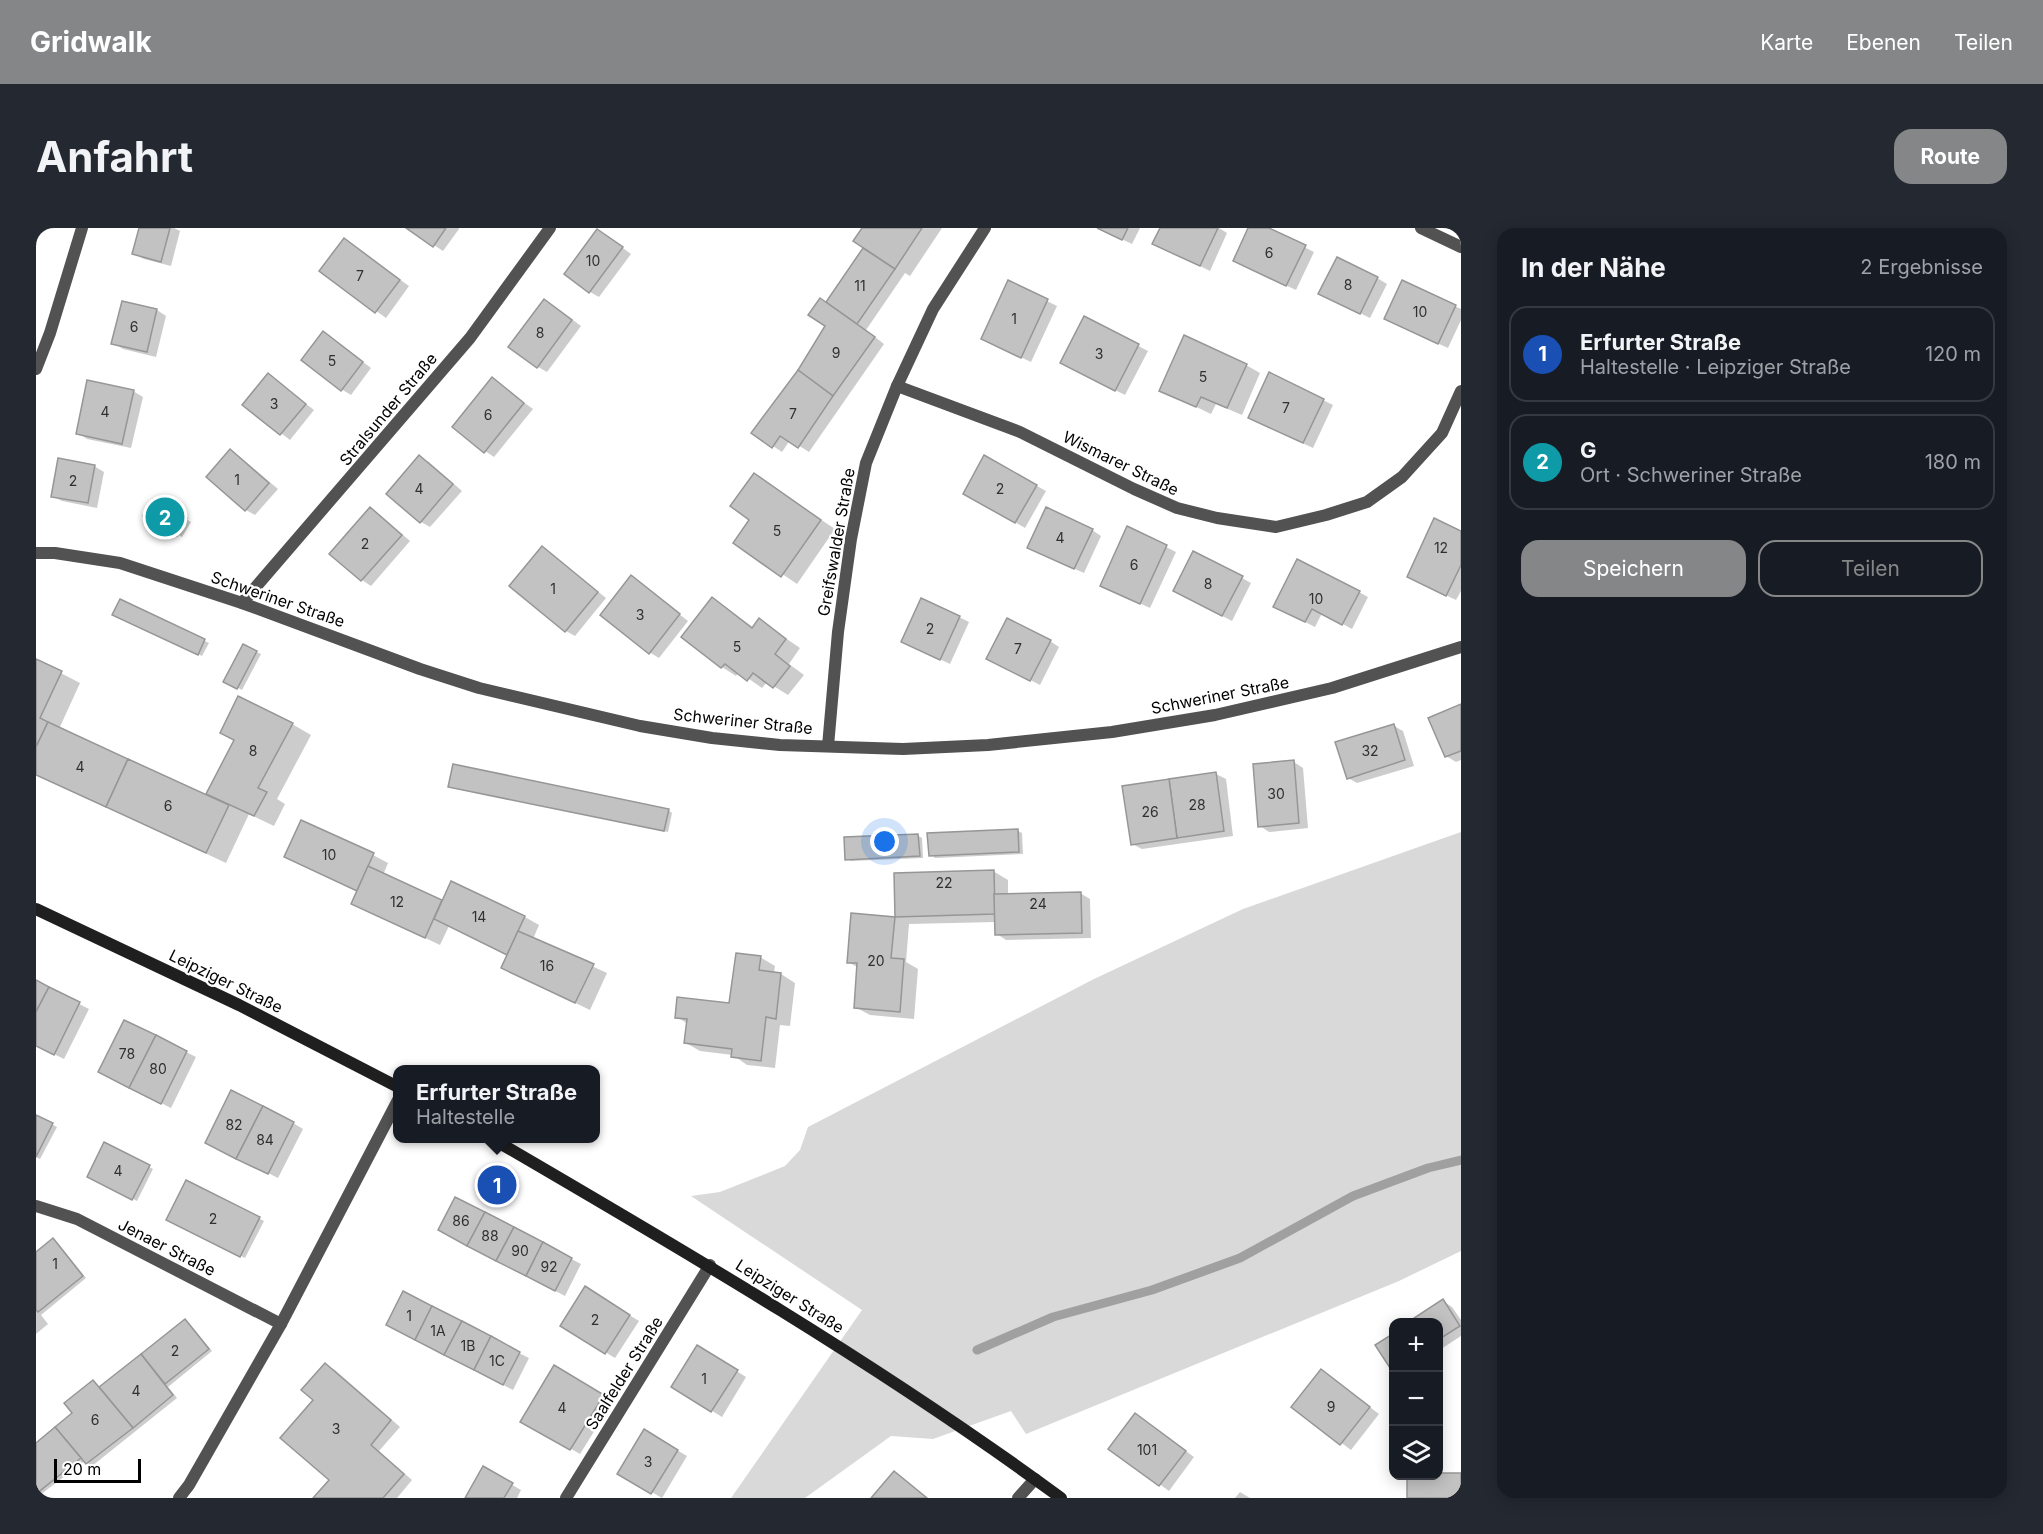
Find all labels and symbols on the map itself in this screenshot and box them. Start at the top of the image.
house number: 6 [1265,244,1273,261]
house number: 10 [586,252,600,269]
house number: 7 [356,267,364,284]
house number: 8 [1344,276,1352,293]
house number: 11 [854,277,866,294]
house number: 10 [1413,303,1427,320]
house number: 1 [1011,310,1017,327]
house number: 6 [130,318,138,335]
house number: 8 [536,324,544,341]
house number: 9 [832,344,840,361]
house number: 3 [1095,345,1103,362]
street label: Stralsunder Straße [335,349,441,469]
house number: 5 [328,352,336,369]
house number: 5 [1199,368,1207,385]
house number: 3 [270,395,278,412]
house number: 7 [1282,399,1290,416]
house number: 4 [100,403,110,420]
house number: 7 [789,405,797,422]
house number: 6 [484,406,492,423]
street label: Wismarer Straße [1060,426,1182,500]
street label: Greifswalder Straße [813,466,859,618]
house number: 1 [234,471,240,488]
house number: 2 [69,472,77,489]
house number: 4 [414,480,424,497]
house number: 2 [996,480,1004,497]
pin: 2 [146,494,184,540]
house number: 5 [773,522,781,539]
house number: 4 [1055,529,1065,546]
house number: 2 [361,535,369,552]
house number: 12 [1434,539,1448,556]
house number: 6 [1130,556,1138,573]
street label: Schweriner Straße [208,567,348,631]
house number: 8 [1204,575,1212,592]
house number: 1 [550,580,556,597]
house number: 10 [1309,590,1323,607]
house number: 3 [636,606,644,623]
house number: 2 [926,620,934,637]
house number: 5 [733,638,741,655]
house number: 7 [1014,640,1022,657]
street label: Schweriner Straße [1149,672,1291,718]
street label: Schweriner Straße [672,704,814,738]
house number: 8 [249,742,257,759]
house number: 32 [1361,742,1379,759]
house number: 4 [75,758,85,775]
house number: 30 [1267,785,1285,802]
house number: 28 [1188,796,1206,813]
house number: 6 [164,797,172,814]
house number: 26 [1141,803,1159,820]
your location [870,827,899,856]
house number: 10 [322,846,336,863]
house number: 22 [935,874,953,891]
house number: 12 [390,893,404,910]
house number: 24 [1029,895,1047,912]
house number: 14 [472,908,486,925]
street label: Leipziger Straße [166,945,286,1017]
house number: 20 [867,952,885,969]
house number: 16 [540,957,554,974]
house number: 78 [119,1045,135,1062]
house number: 80 [149,1060,167,1077]
house number: 82 [225,1116,243,1133]
house number: 84 [256,1131,274,1148]
house number: 4 [113,1162,123,1179]
pin: 1 [478,1162,516,1208]
house number: 2 [209,1210,217,1227]
house number: 86 [452,1212,470,1229]
street label: Jenaer Straße [115,1214,219,1280]
house number: 88 [481,1227,499,1244]
house number: 90 [511,1242,529,1259]
house number: 1 [52,1255,58,1272]
street label: Leipziger Straße [732,1255,848,1337]
house number: 92 [540,1258,558,1275]
house number: 1 [406,1307,412,1324]
house number: 2 [591,1311,599,1328]
street label: Saalfelder Straße [581,1313,667,1433]
house number: 1A [430,1322,446,1339]
house number: 1B [461,1337,475,1354]
house number: 2 [171,1342,179,1359]
house number: 1C [489,1352,505,1369]
house number: 1 [701,1370,707,1387]
house number: 4 [131,1382,141,1399]
house number: 9 [1327,1398,1335,1415]
house number: 4 [557,1399,567,1416]
house number: 6 [91,1411,99,1428]
house number: 3 [332,1420,340,1437]
house number: 101 [1137,1441,1157,1458]
house number: 3 [644,1453,652,1470]
scale bar [54,1456,141,1484]

